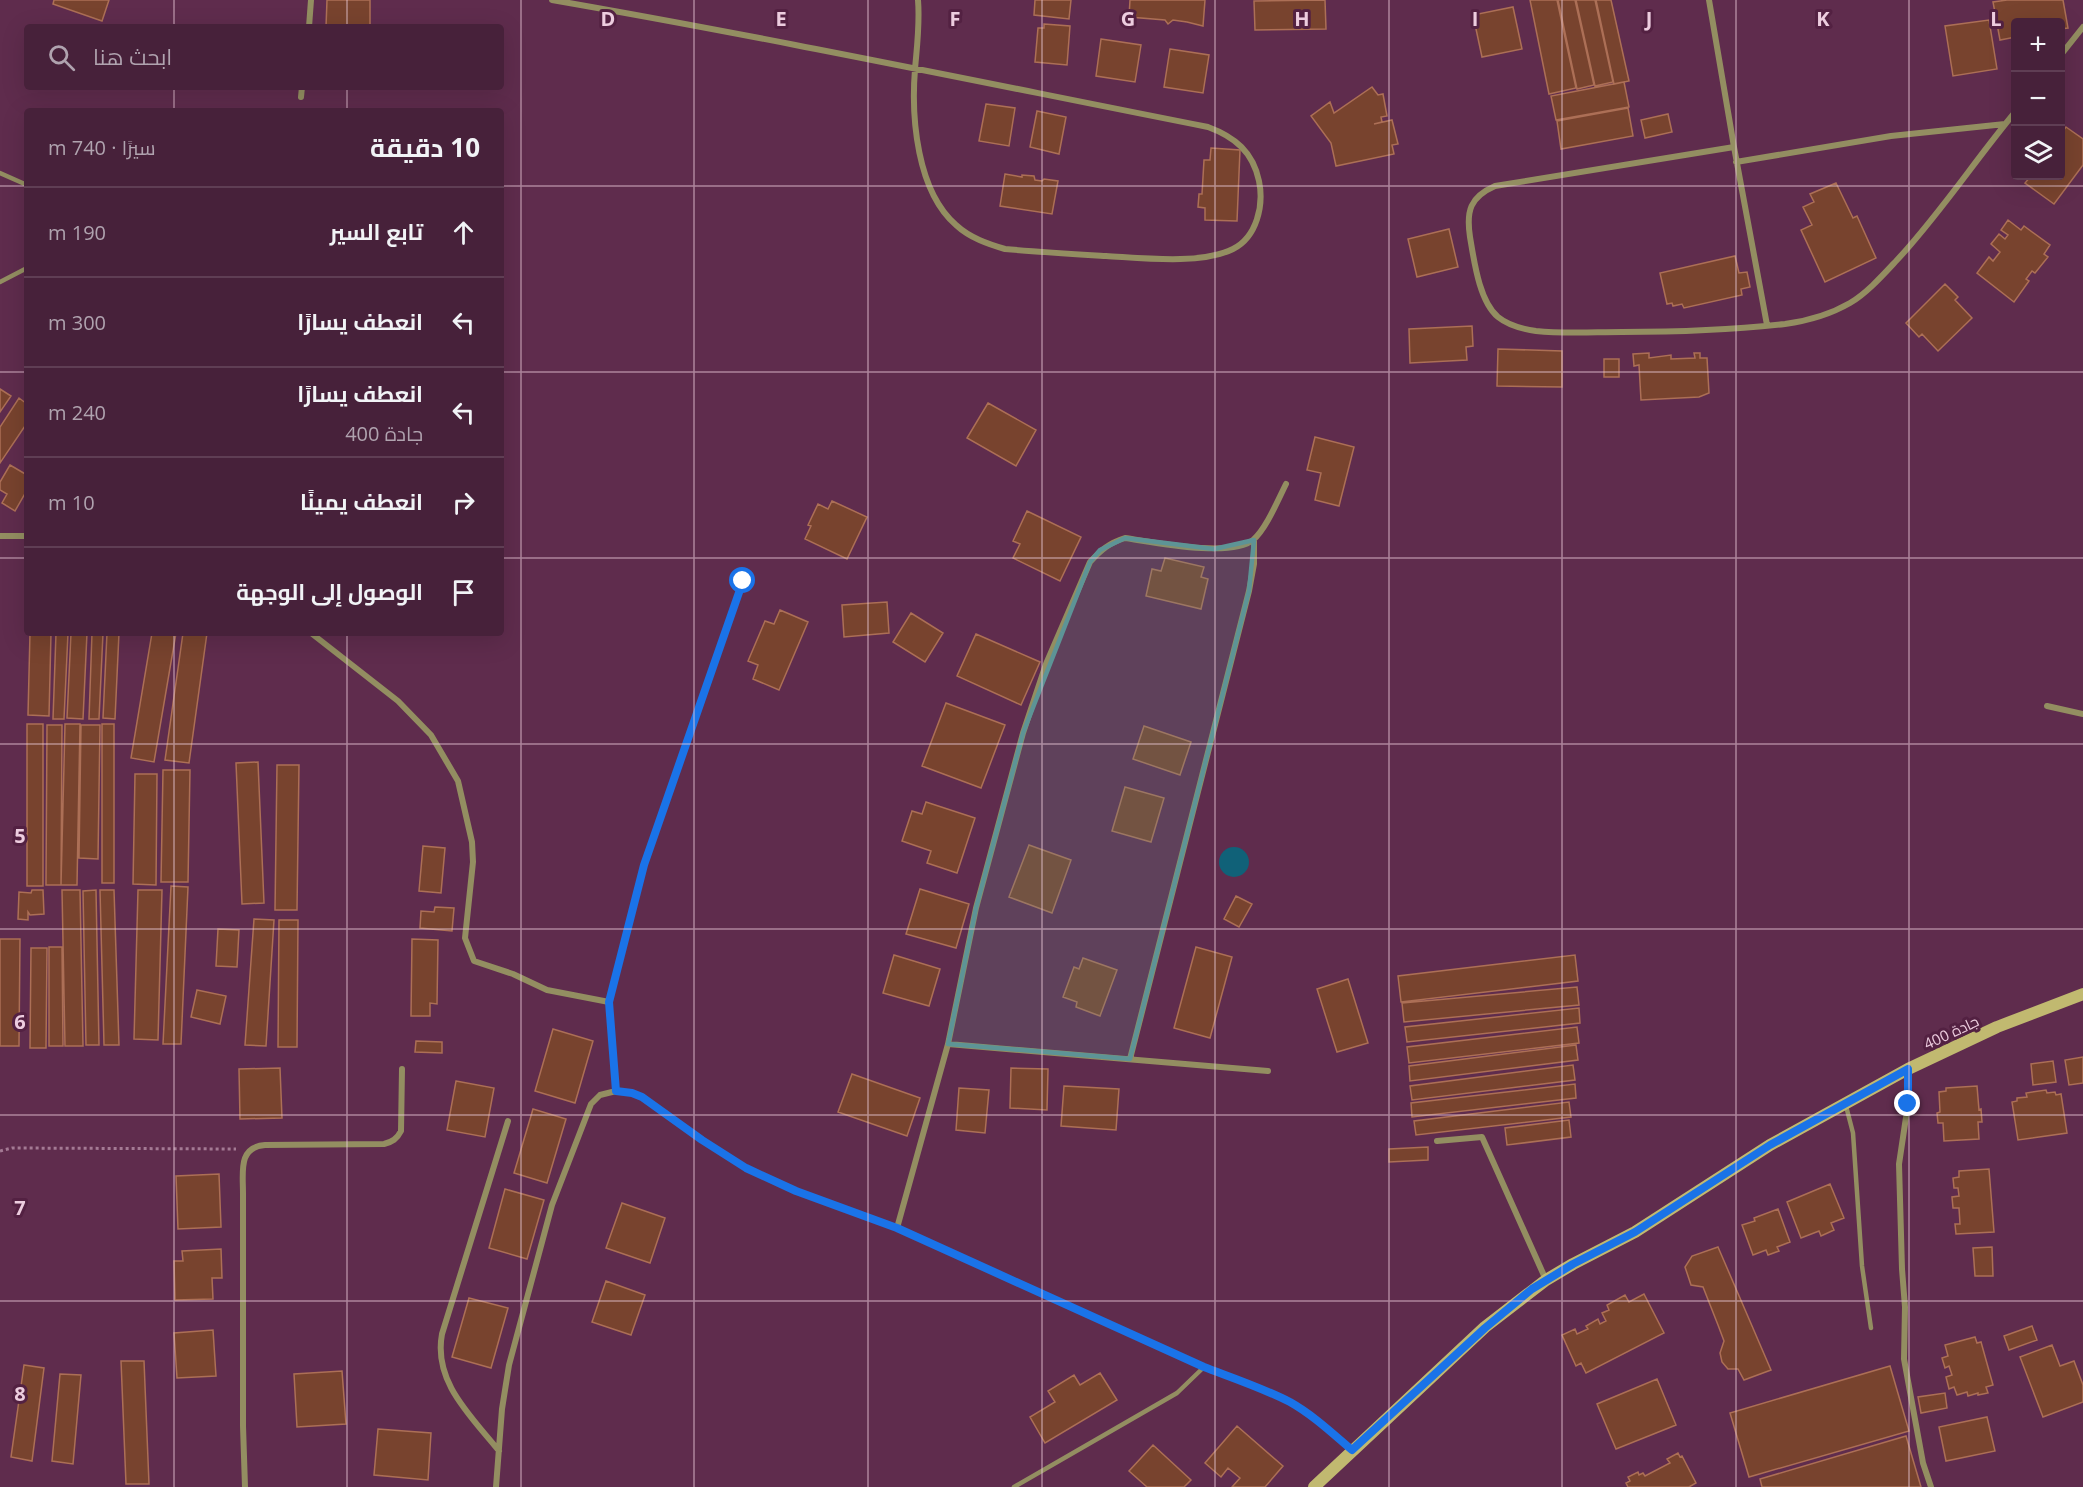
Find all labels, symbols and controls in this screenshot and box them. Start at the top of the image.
text: D [601,5,615,32]
text: E [775,5,787,32]
text: F [950,5,960,32]
text: G [1121,5,1135,32]
text: H [1294,5,1310,32]
text: I [1472,5,1478,32]
text: J [1644,5,1652,32]
text: K [1816,5,1830,32]
text: L [1990,5,2002,32]
map controls [2011,18,2065,180]
button: + [2011,18,2065,72]
search box [24,24,504,90]
icon: search [45,41,78,74]
text: ابحث هنا [93,41,172,71]
button: − [2011,72,2065,126]
button: layers [2011,126,2065,180]
text: 10 دقيقة [370,129,480,165]
text: سيرًا · 740 m [48,134,155,161]
text: تابع السير [330,216,423,246]
icon: ahead [447,216,480,249]
text: 190 m [48,219,106,246]
text: انعطف يسارًا [297,306,423,336]
icon: left [447,306,480,339]
text: 300 m [48,309,106,336]
text: انعطف يسارًا [297,378,423,408]
icon: left [447,396,480,429]
text: 240 m [48,399,106,426]
text: جادة 400 [345,420,423,447]
text: انعطف يمينًا [300,486,423,516]
icon: right [447,486,480,519]
text: 10 m [48,489,95,516]
route start [729,567,755,593]
text: الوصول إلى الوجهة [236,576,423,606]
icon: arrive [447,576,480,609]
text: 5 [14,822,26,849]
text: 6 [14,1008,26,1035]
street label: جادة 400 [1920,1011,1982,1053]
route end [1894,1090,1920,1116]
text: 7 [14,1194,26,1221]
text: 8 [14,1380,26,1407]

